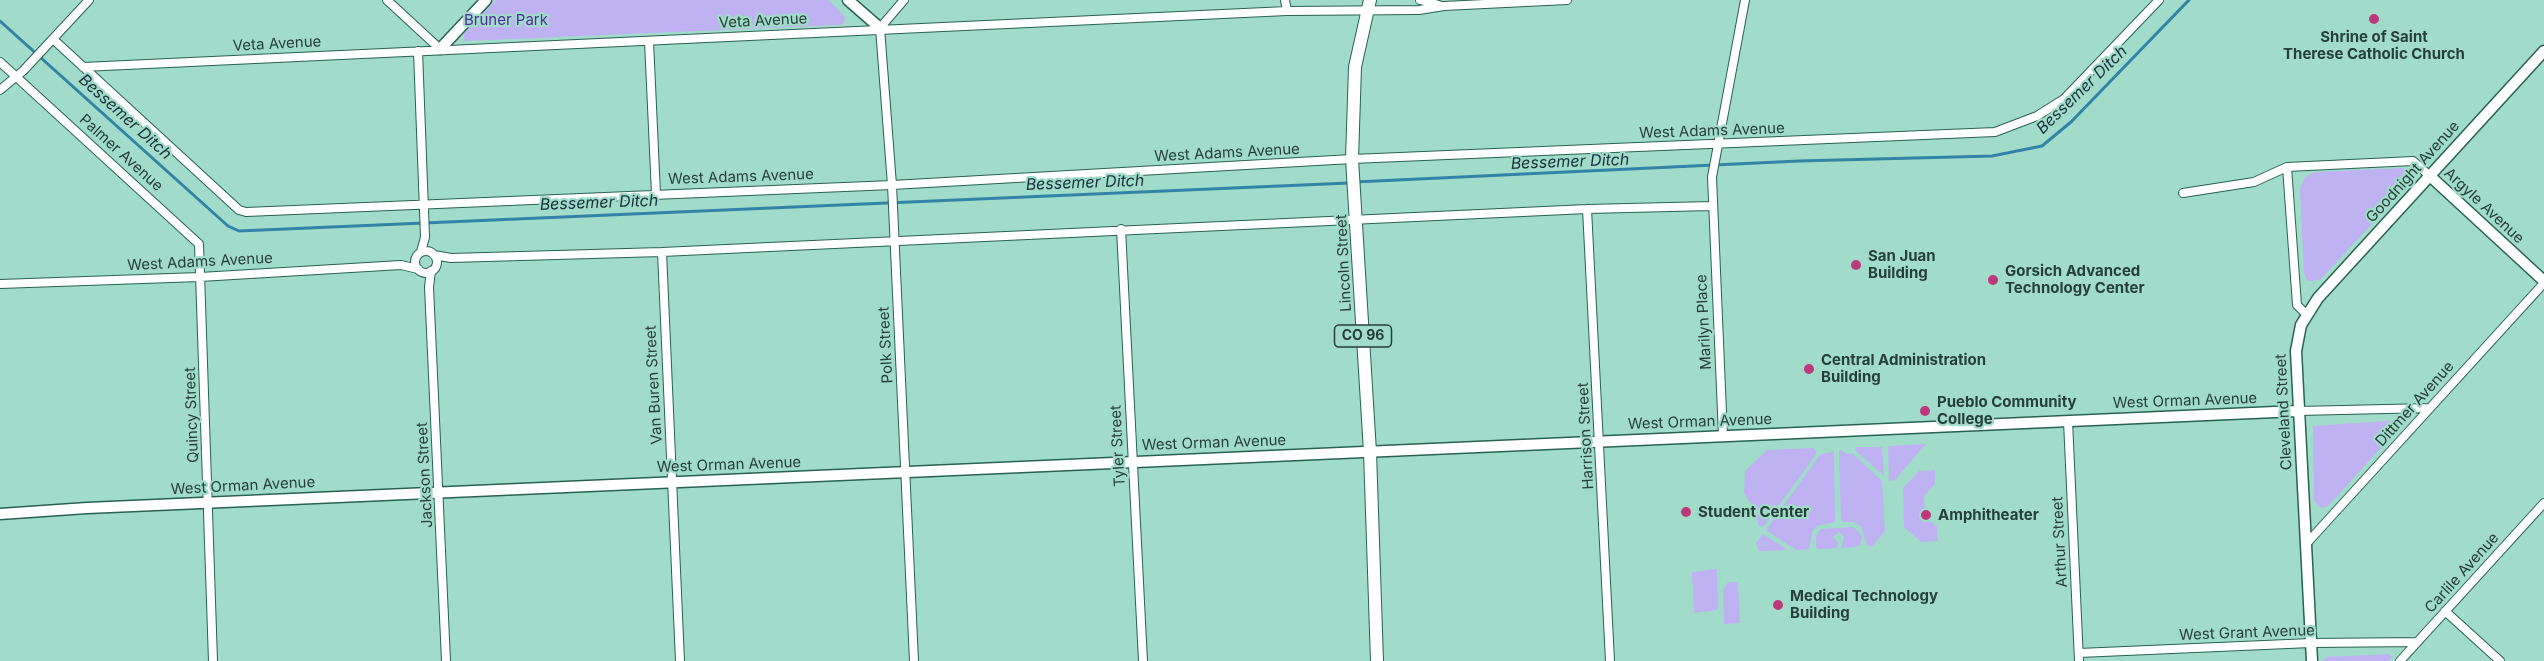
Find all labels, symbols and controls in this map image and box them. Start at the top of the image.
street label: Veta Avenue [718,10,808,32]
park label: Bruner Park [464,11,548,29]
marker: Shrine of Saint Therese Catholic Church [2367,12,2381,26]
place label: Shrine of Saint Therese Catholic Church [2283,28,2465,63]
street label: Veta Avenue [232,33,322,55]
water label: Bessemer Ditch [2033,42,2131,138]
water label: Bessemer Ditch [74,70,176,164]
street label: Palmer Avenue [76,111,166,195]
street label: Goodnight Avenue [2363,117,2463,227]
street label: West Adams Avenue [1639,119,1785,143]
street label: West Adams Avenue [1154,140,1300,166]
water label: Bessemer Ditch [1510,150,1630,174]
street label: Argyle Avenue [2440,164,2528,248]
street label: West Adams Avenue [668,165,814,189]
water label: Bessemer Ditch [1025,171,1145,195]
water label: Bessemer Ditch [539,191,659,215]
street label: Lincoln Street [1332,214,1356,312]
place label: San Juan Building [1868,247,1936,282]
street label: West Adams Avenue [127,249,273,275]
marker: San Juan Building [1849,258,1863,272]
place label: Gorsich Advanced Technology Center [2005,262,2145,297]
marker: Gorsich Advanced Technology Center [1986,273,2000,287]
street label: Marilyn Place [1693,274,1715,370]
street label: Polk Street [875,306,897,384]
street label: Van Buren Street [642,325,666,445]
road number: CO 96 [1334,325,1392,347]
place label: Central Administration Building [1821,351,1986,386]
street label: Cleveland Street [2272,353,2296,471]
street label: Dittmer Avenue [2372,358,2458,450]
marker: Central Administration Building [1802,362,1816,376]
street label: Quincy Street [181,367,203,463]
street label: Harrison Street [1574,382,1598,490]
street label: West Orman Avenue [2112,389,2258,413]
place label: Pueblo Community College [1937,393,2077,428]
marker: Pueblo Community College [1918,404,1932,418]
street label: Tyler Street [1107,405,1129,487]
street label: West Orman Avenue [1627,410,1773,434]
street label: Jackson Street [413,422,437,528]
street label: West Orman Avenue [1141,431,1287,455]
street label: West Orman Avenue [656,453,802,477]
street label: West Orman Avenue [170,473,316,499]
street label: Arthur Street [2049,496,2071,588]
place label: Student Center [1698,503,1809,521]
marker: Student Center [1679,505,1693,519]
place label: Amphitheater [1938,506,2039,524]
marker: Amphitheater [1919,508,1933,522]
street label: Carlile Avenue [2421,529,2503,617]
place label: Medical Technology Building [1790,587,1938,622]
marker: Medical Technology Building [1771,598,1785,612]
street label: West Grant Avenue [2179,622,2315,644]

